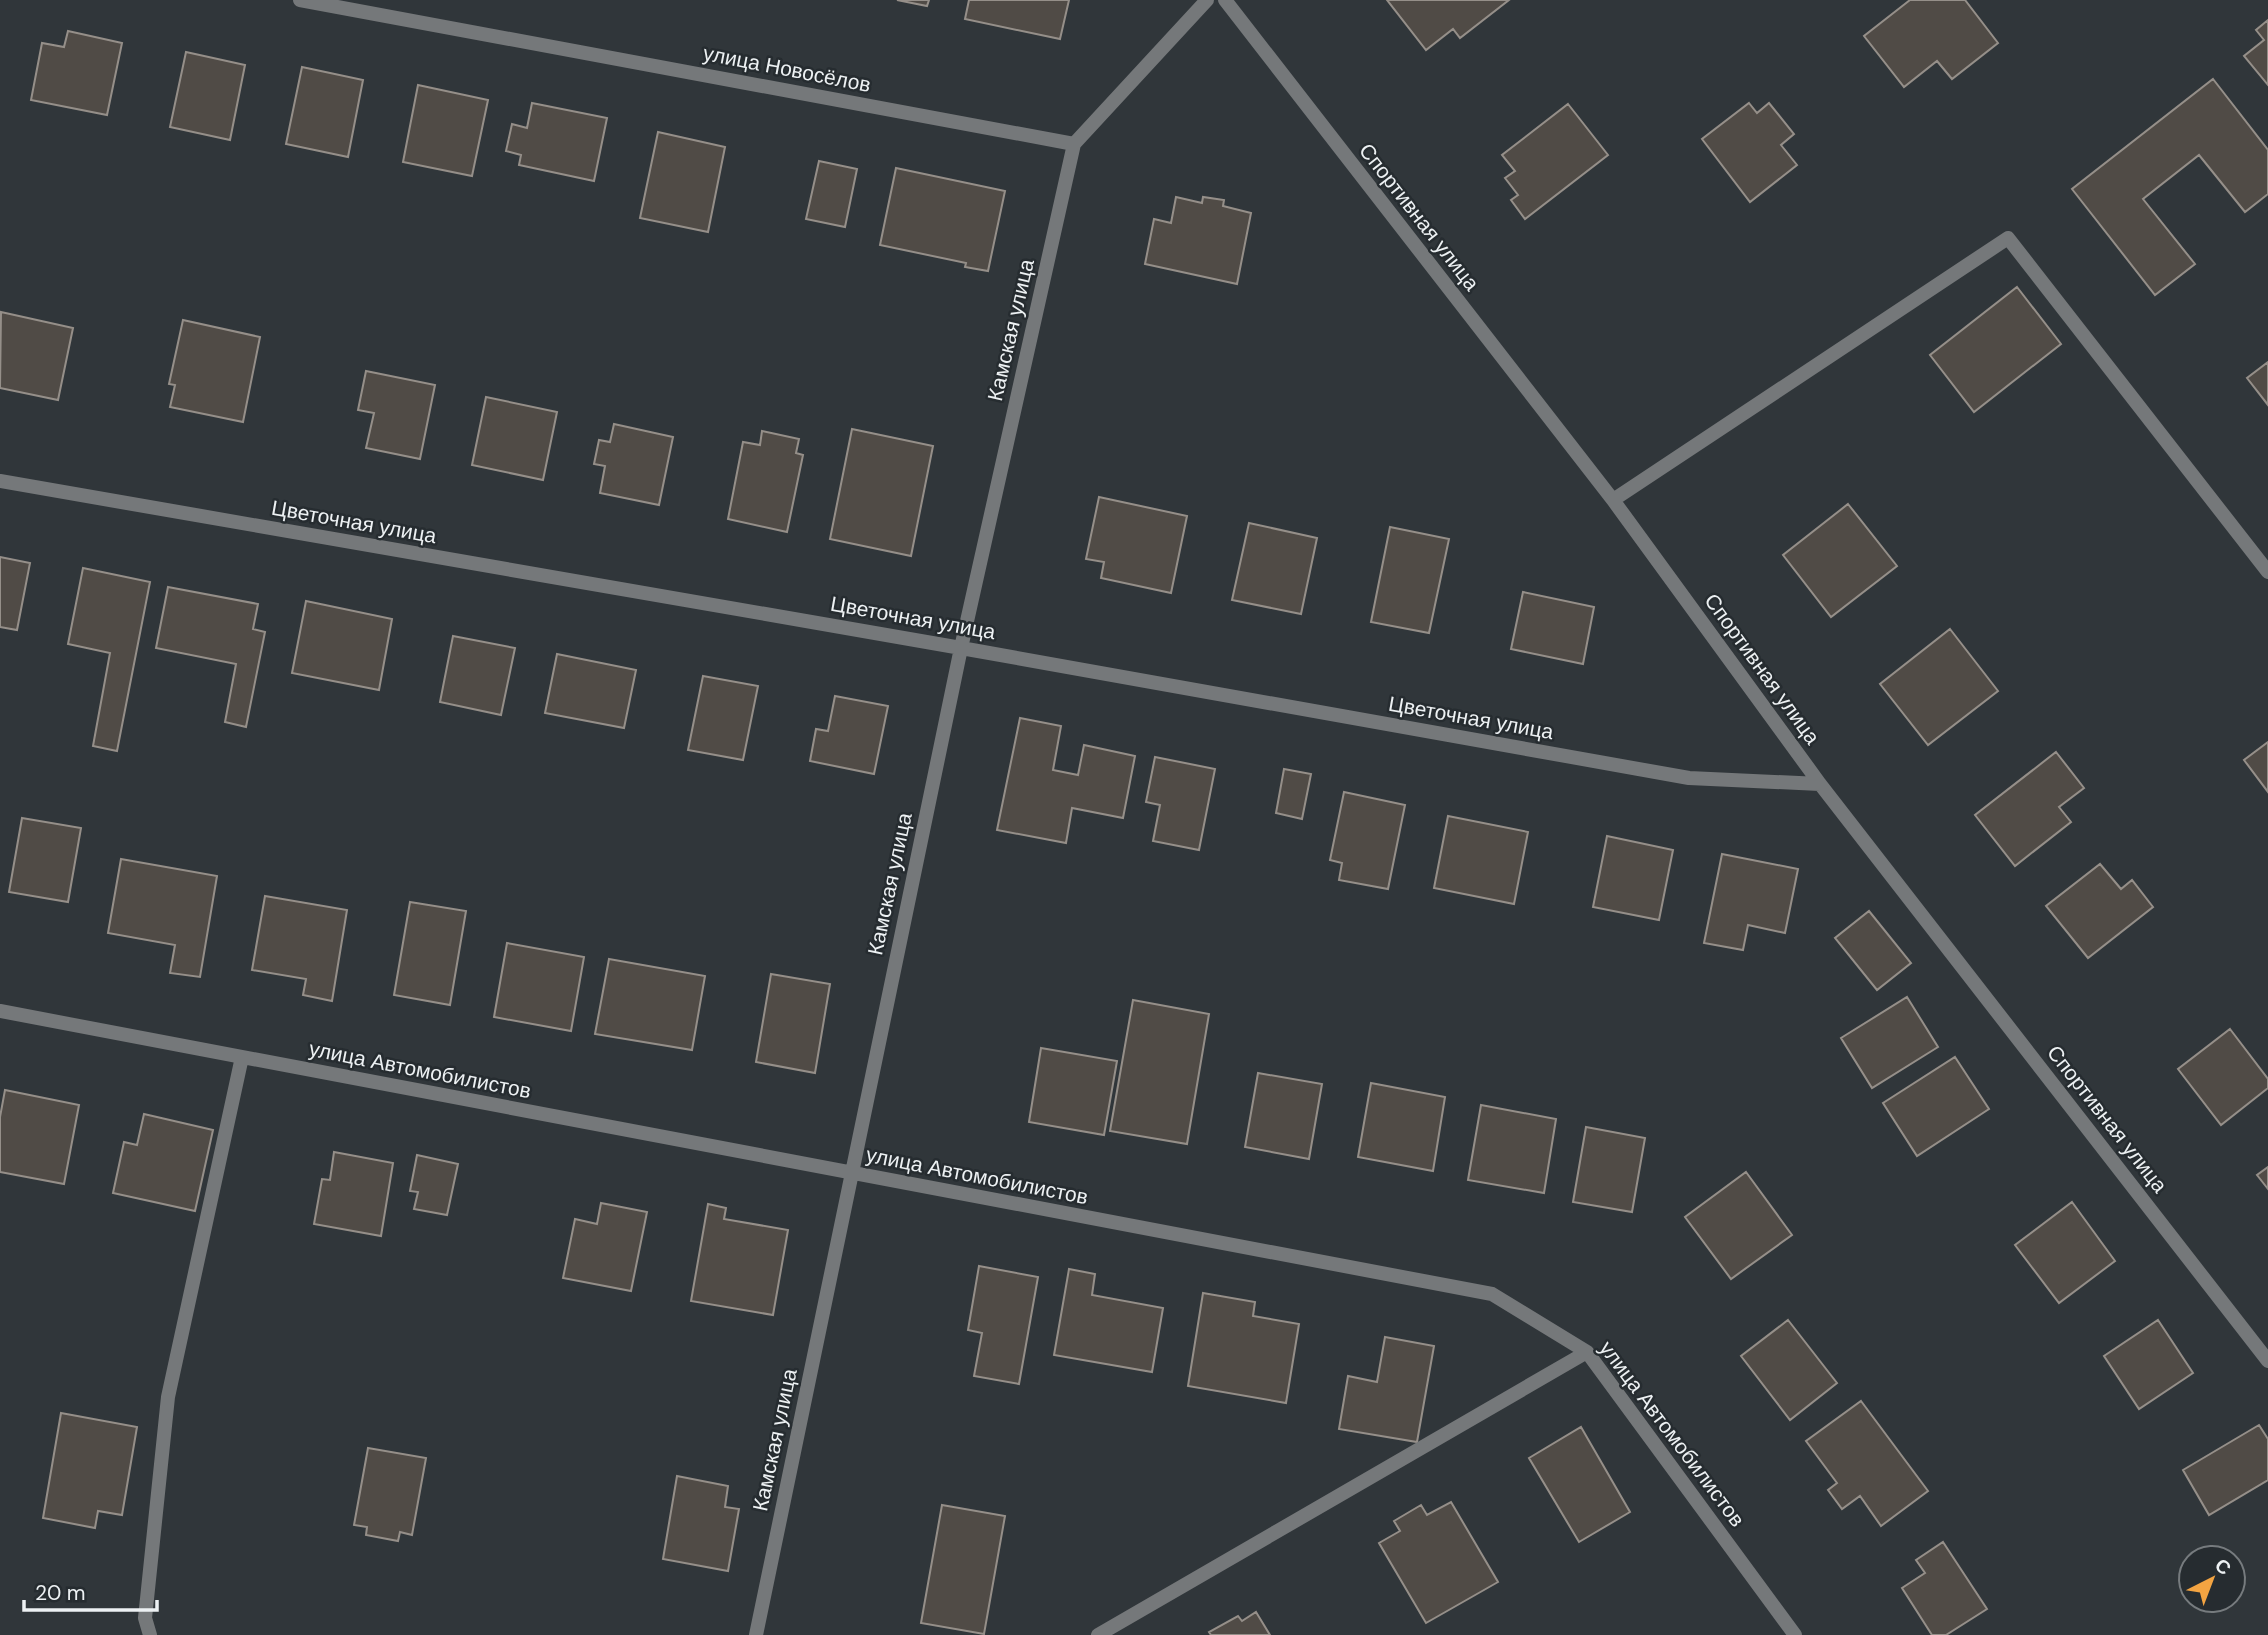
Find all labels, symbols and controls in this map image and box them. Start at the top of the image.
street label: улица Новосёлов [701,39,873,99]
street label: Спортивная улица [1353,137,1486,297]
street label: Камская улица [981,256,1041,404]
street label: Цветочная улица [269,494,439,550]
street label: Спортивная улица [1698,588,1826,750]
street label: Цветочная улица [828,590,998,646]
street label: Цветочная улица [1386,690,1556,746]
street label: Камская улица [861,810,919,958]
street label: улица Автомобилистов [307,1035,533,1105]
street label: Спортивная улица [2041,1039,2174,1199]
street label: улица Автомобилистов [864,1141,1090,1211]
street label: улица Автомобилистов [1593,1335,1751,1533]
street label: Камская улица [746,1366,804,1514]
north arrow [2177,1544,2247,1614]
text: С [2210,1553,2237,1581]
scale bar [24,1568,158,1612]
text: 20 m [35,1579,86,1607]

